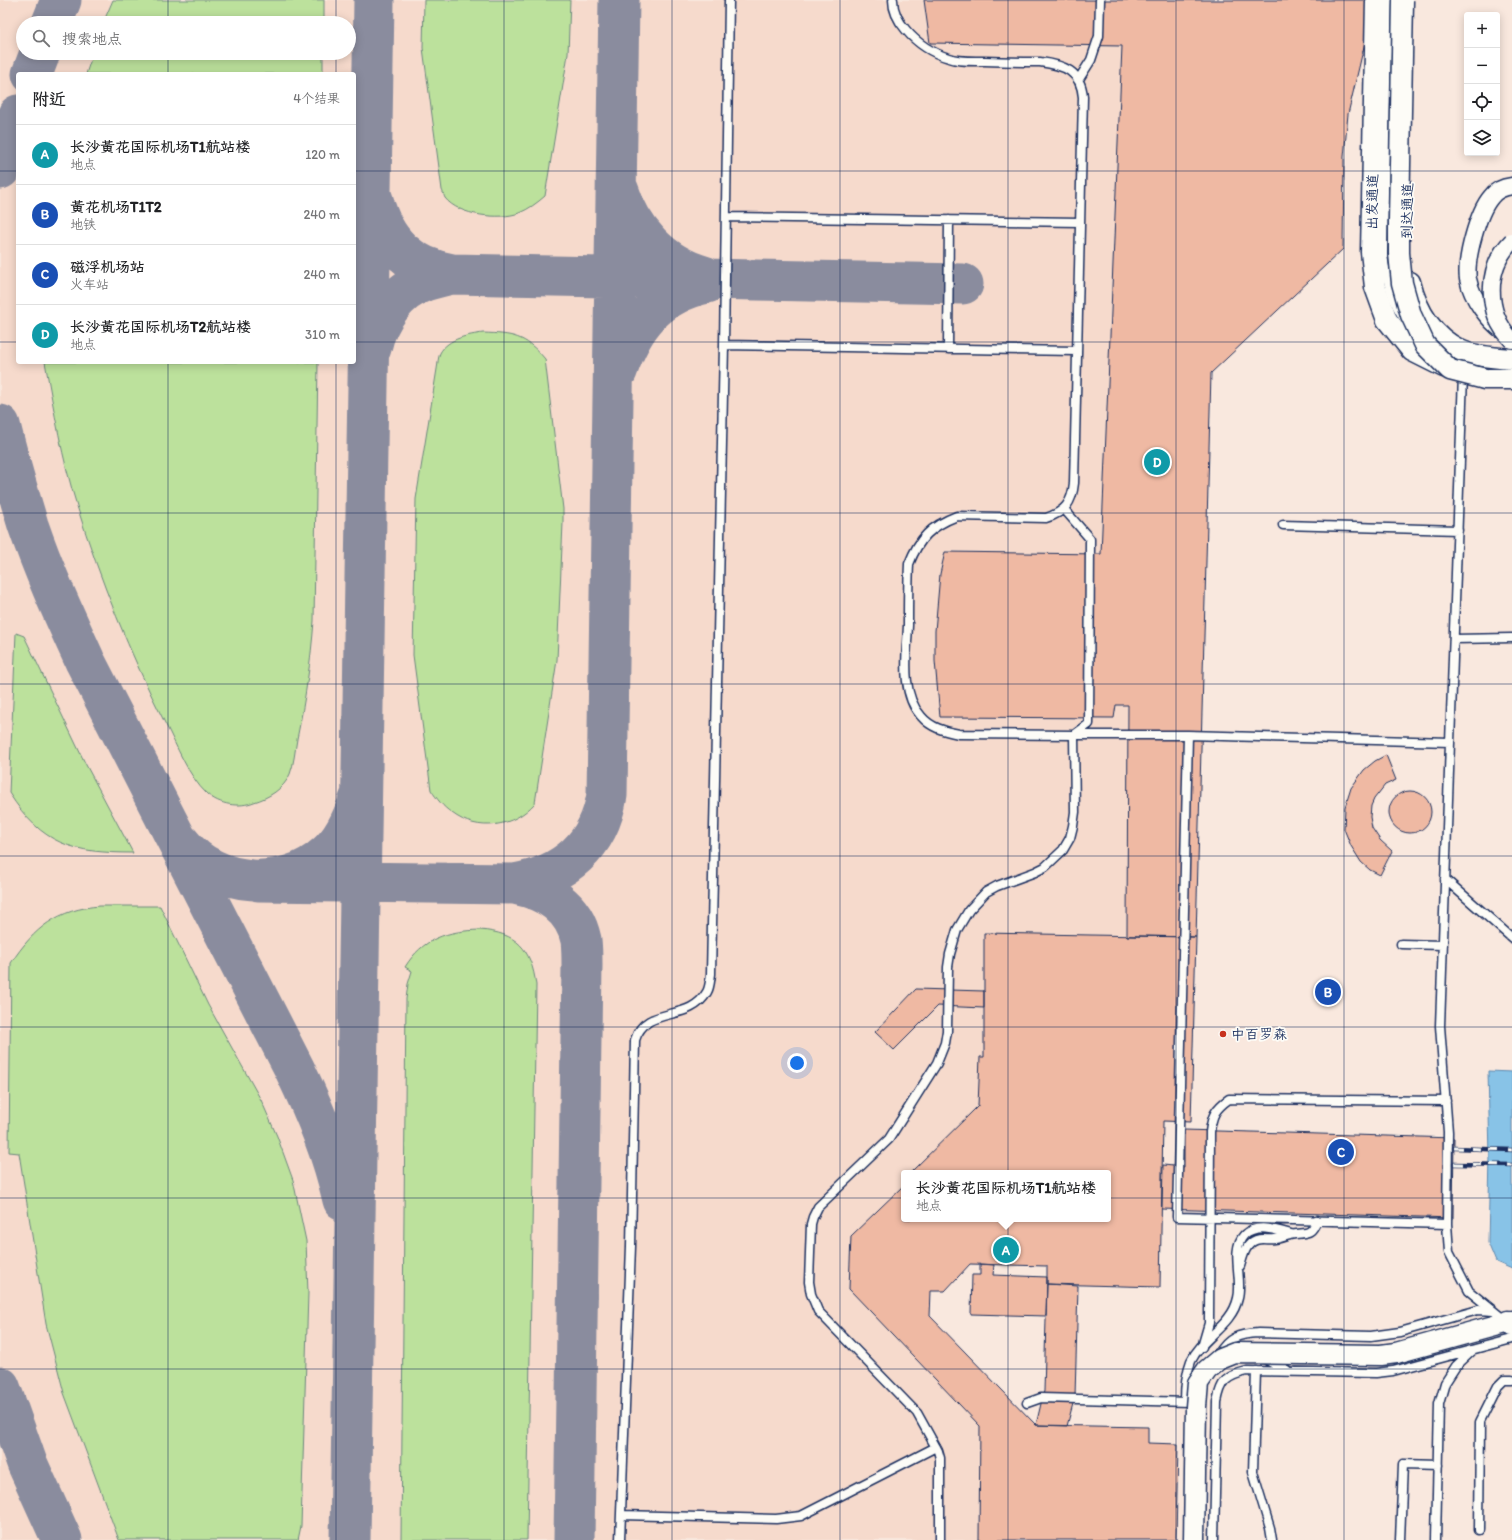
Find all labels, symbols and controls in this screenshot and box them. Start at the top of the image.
map controls [1464,12,1500,156]
button: + [1464,12,1500,48]
search box [16,16,356,60]
icon: search [30,27,52,49]
text: 搜索地点 [62,30,122,48]
button: − [1464,48,1500,84]
button: locate [1464,84,1500,120]
text: 附近 [32,89,66,109]
text: 4个结果 [293,91,340,106]
button: layers [1464,120,1500,156]
text: 长沙黄花国际机场T1航站楼 [70,138,250,156]
text: A [41,147,49,162]
text: 120 m [305,147,340,162]
text: 地点 [70,157,96,172]
street label: 出发通道 [1364,174,1381,230]
street label: 到达通道 [1399,183,1416,239]
text: 黄花机场T1T2 [70,198,162,216]
text: B [41,207,49,222]
text: 240 m [303,207,340,222]
text: 地铁 [70,217,96,232]
text: 磁浮机场站 [70,258,145,276]
text: C [41,267,49,282]
text: 240 m [303,267,340,282]
text: 火车站 [70,277,109,292]
text: 长沙黄花国际机场T2航站楼 [70,318,251,336]
text: D [41,327,49,342]
text: 310 m [305,327,340,342]
text: 地点 [70,337,96,352]
pin: D [1144,447,1170,477]
pin: B [1315,977,1341,1007]
place label: 中百罗森 [1231,1026,1287,1043]
marker: 中百罗森 [1218,1029,1228,1039]
your location [787,1053,807,1073]
pin: C [1328,1137,1354,1167]
popup [901,1170,1111,1222]
text: 长沙黄花国际机场T1航站楼 [916,1179,1096,1197]
text: 地点 [916,1198,942,1213]
pin: A [993,1235,1019,1265]

